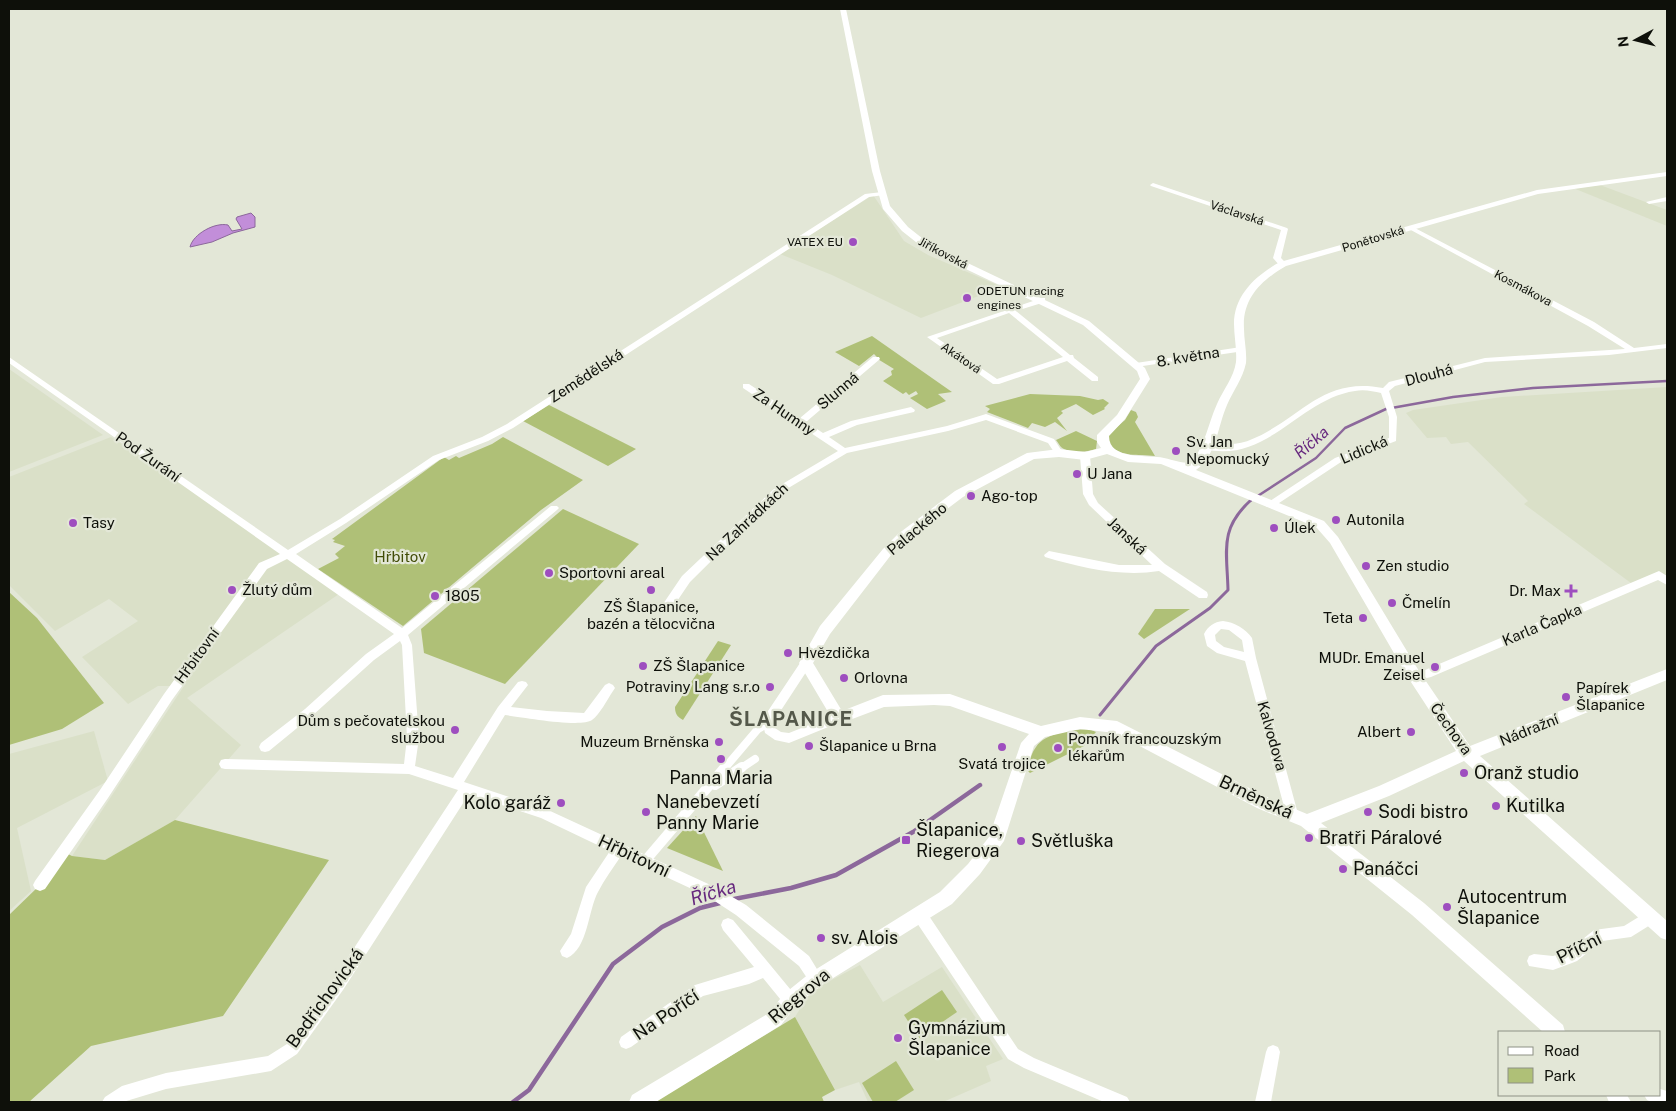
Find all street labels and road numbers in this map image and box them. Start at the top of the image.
street label: Václavská [1208,198,1266,228]
street label: Ponětovská [1340,223,1406,255]
street label: Jiříkovská [916,234,970,272]
street label: Kosmákova [1492,267,1554,309]
street label: Akátová [938,340,984,376]
street label: 8. května [1155,343,1221,370]
street label: Zemědělská [545,345,626,406]
street label: Dlouhá [1403,360,1455,389]
street label: Slunná [814,368,862,413]
street label: Za Humny [750,385,819,439]
street label: Pod Žurání [113,428,184,485]
street label: Lidická [1338,432,1390,467]
street label: Na Zahrádkách [702,479,791,564]
street label: Palackého [884,499,950,558]
street label: Janská [1104,513,1150,558]
street label: Karla Čapka [1500,600,1584,649]
street label: Hřbitovní [171,625,222,687]
street label: Kalvodova [1254,699,1291,773]
street label: Čechova [1427,700,1476,758]
street label: Nádražní [1497,710,1561,749]
street label: Brněnská [1216,770,1296,823]
street label: Hřbitovní [595,830,674,882]
street label: Příční [1553,927,1605,968]
street label: Bedřichovická [281,944,368,1052]
street label: Riegrova [764,964,834,1027]
street label: Na Poříčí [629,985,703,1044]

